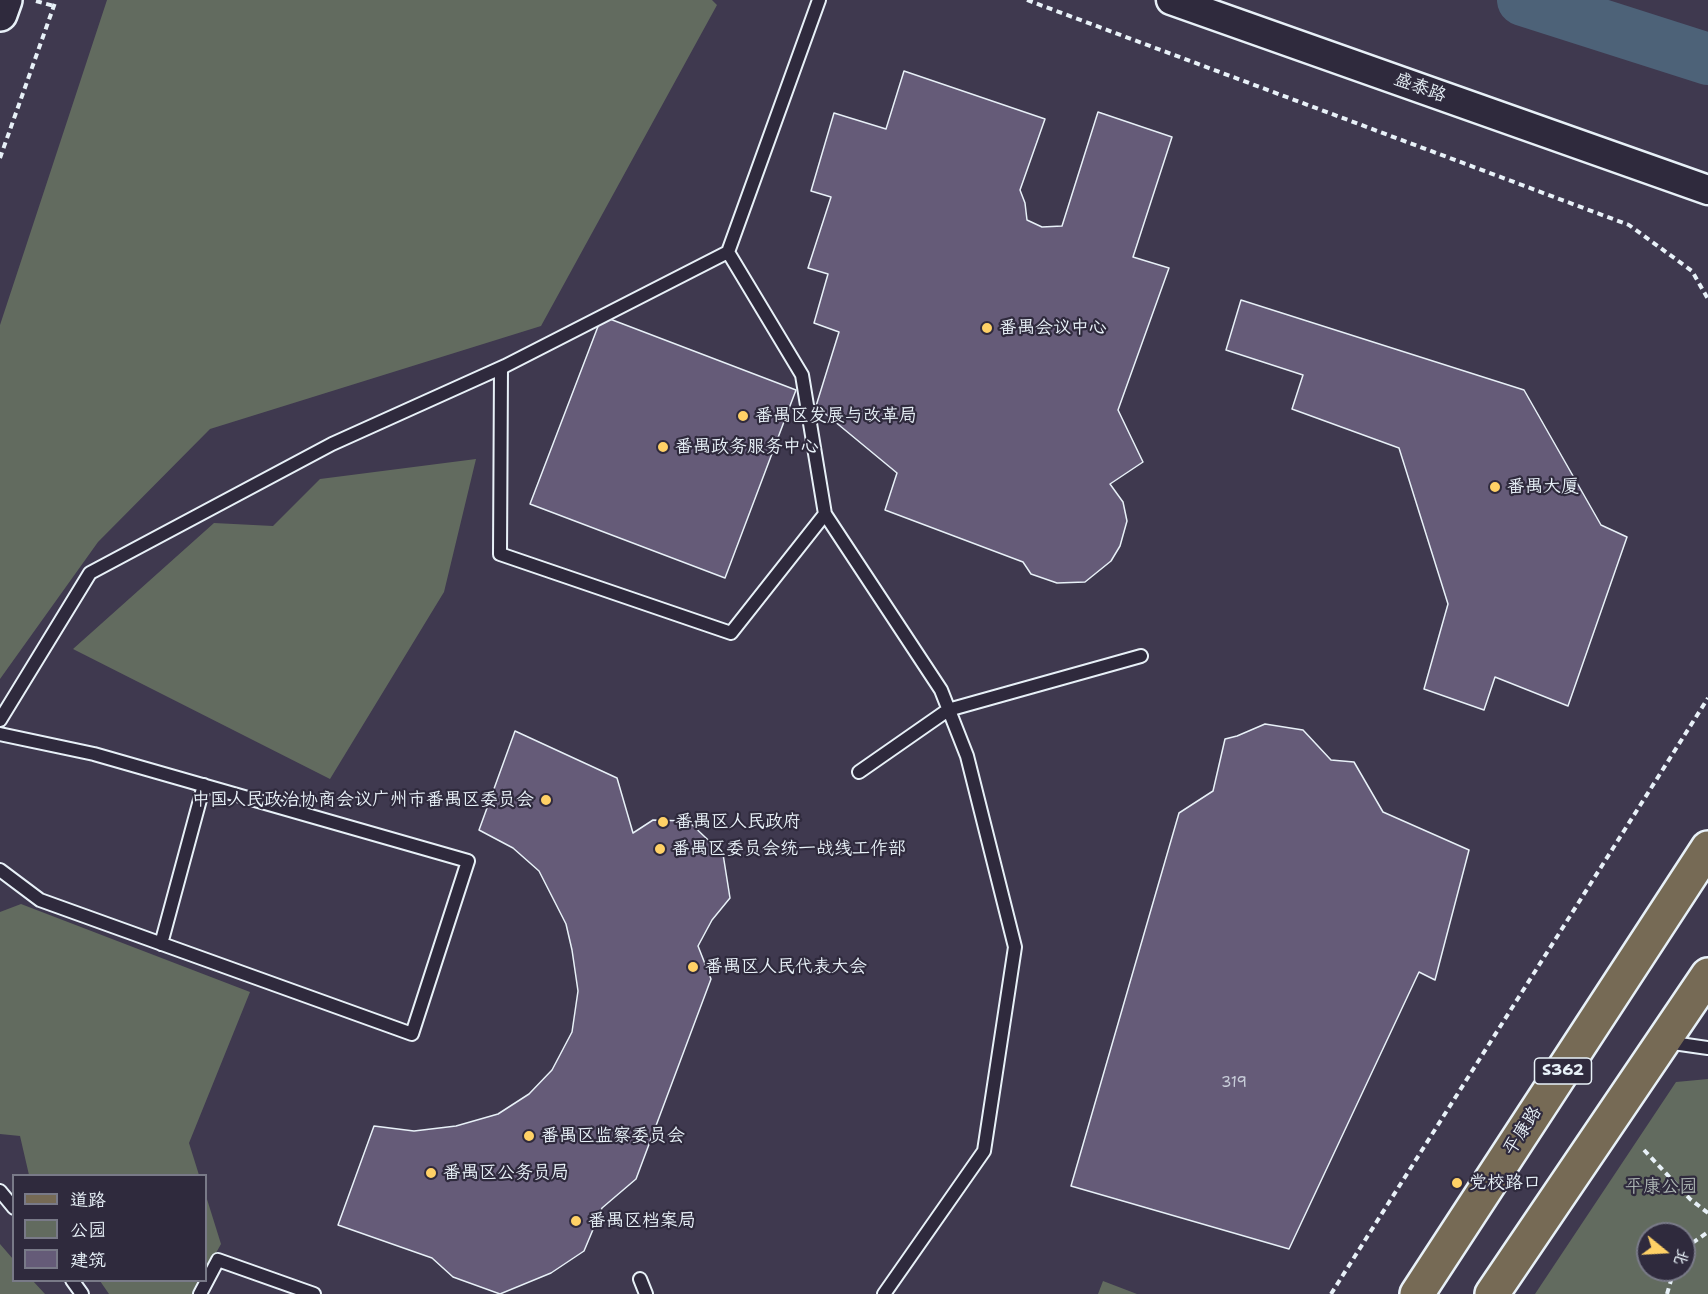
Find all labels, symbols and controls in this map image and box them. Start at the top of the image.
street label: 盛泰路 [1391,69,1449,107]
place label: 番禺会议中心 [999,317,1107,339]
marker: 番禺会议中心 [980,321,994,335]
place label: 番禺区发展与改革局 [755,405,917,427]
marker: 番禺区发展与改革局 [736,409,750,423]
place label: 番禺政务服务中心 [675,436,819,458]
marker: 番禺政务服务中心 [656,440,670,454]
place label: 番禺大厦 [1507,476,1579,498]
marker: 番禺大厦 [1488,480,1502,494]
place label: 中国人民政治协商会议广州市番禺区委员会 [192,789,534,811]
marker: 中国人民政治协商会议广州市番禺区委员会 [539,793,553,807]
place label: 番禺区人民政府 [675,811,801,833]
marker: 番禺区人民政府 [656,815,670,829]
place label: 番禺区委员会统一战线工作部 [672,838,906,860]
marker: 番禺区委员会统一战线工作部 [653,842,667,856]
place label: 番禺区人民代表大会 [705,956,867,978]
marker: 番禺区人民代表大会 [686,960,700,974]
road number: S362 [1534,1058,1592,1084]
house number: 319 [1221,1074,1247,1092]
street label: 平康路 [1499,1102,1547,1160]
place label: 番禺区监察委员会 [541,1125,685,1147]
marker: 番禺区监察委员会 [522,1129,536,1143]
place label: 番禺区公务员局 [443,1162,569,1184]
marker: 番禺区公务员局 [424,1166,438,1180]
place label: 党校路口 [1469,1172,1541,1194]
legend [12,1174,207,1282]
marker: 党校路口 [1450,1176,1464,1190]
park label: 平康公园 [1625,1176,1697,1198]
text: 道路 [70,1188,106,1212]
place label: 番禺区档案局 [588,1210,696,1232]
marker: 番禺区档案局 [569,1214,583,1228]
text: 公园 [70,1218,106,1242]
north arrow [1636,1222,1696,1282]
text: 北 [1669,1246,1694,1268]
text: 建筑 [70,1248,106,1272]

